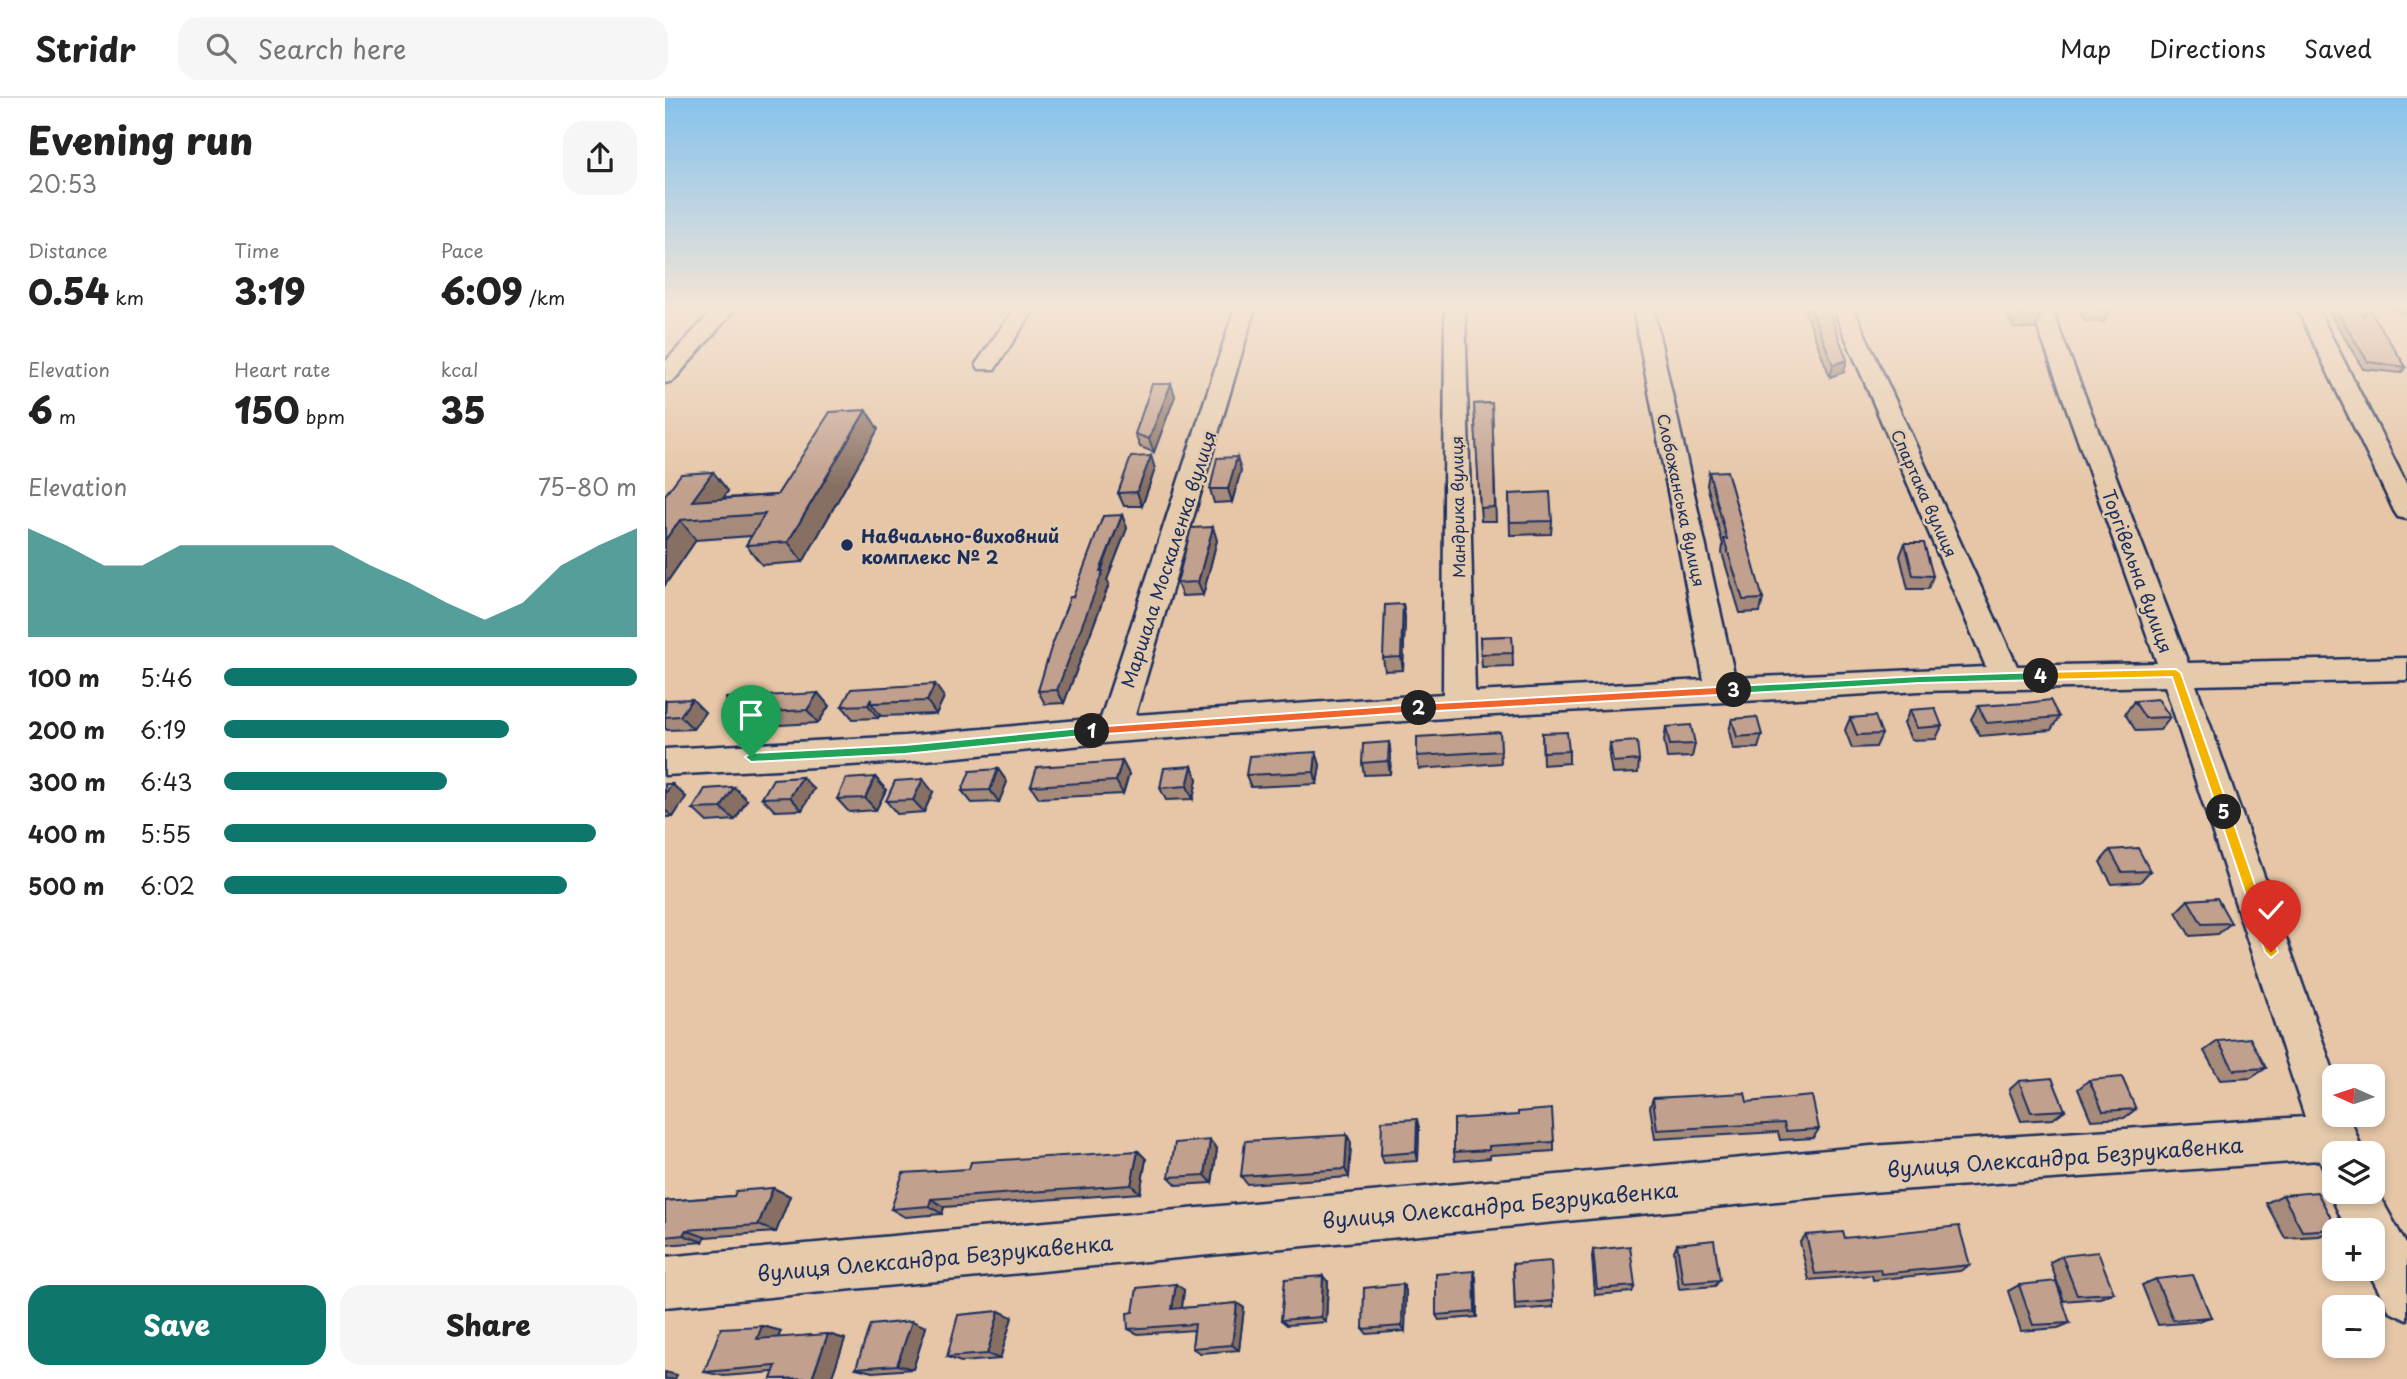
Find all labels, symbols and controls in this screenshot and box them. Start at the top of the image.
search box [178,17,668,80]
text: Stridr [35,23,136,73]
icon: search [202,29,240,67]
text: Search here [258,29,406,68]
text: Map [2060,30,2111,66]
text: Directions [2149,30,2266,66]
text: Saved [2304,30,2372,66]
text: Evening run [28,111,253,168]
button: share [563,121,637,195]
text: 20:53 [28,166,97,201]
text: Distance [28,236,108,264]
text: Time [234,236,279,264]
text: Pace [441,236,484,264]
text: 0.54 [28,264,109,317]
text: 3:19 [234,264,306,317]
text: 6:09 [441,264,523,317]
text: km [109,283,144,311]
text: /km [523,283,565,311]
text: Elevation [28,355,110,383]
text: Heart rate [234,355,330,383]
text: kcal [441,355,479,383]
text: 6 [28,383,53,436]
text: 150 [234,383,300,436]
text: 35 [441,383,486,436]
text: m [53,402,76,430]
text: bpm [300,402,345,430]
street label: Слобожанська вулиця [1652,411,1712,589]
street label: Спартака вулиця [1886,425,1964,561]
street label: Маршала Москаленка вулиця [1114,427,1222,691]
street label: Мандрика вулиця [1444,436,1470,578]
text: Elevation [28,469,127,504]
text: 75–80 m [538,469,637,504]
street label: Торгівельна вулиця [2096,485,2180,657]
place label: Навчально-виховний комплекс № 2 [861,522,1059,570]
marker: Навчально-виховний комплекс № 2 [839,537,855,553]
pin: 4 [2023,658,2059,694]
text: 100 m [28,660,100,695]
text: 5:46 [140,660,193,695]
text: 4 [2034,661,2047,689]
pin: 3 [1717,672,1751,708]
text: 3 [1727,675,1740,703]
pin [721,685,781,757]
pin: 2 [1401,690,1437,726]
text: 2 [1412,693,1425,721]
icon: arrive [732,696,770,734]
text: 200 m [28,712,105,747]
text: 6:19 [140,712,186,747]
pin: 1 [1075,714,1109,748]
text: 1 [1087,716,1096,744]
text: 300 m [28,764,106,799]
text: 6:43 [140,764,193,799]
pin: 5 [2207,794,2241,830]
text: 5 [2217,797,2230,825]
text: 400 m [28,816,106,851]
text: 5:55 [140,816,191,851]
text: 500 m [28,868,105,903]
text: 6:02 [140,868,195,903]
pin [2241,880,2301,952]
icon: check [2252,891,2290,929]
north arrow [2322,1064,2385,1127]
map controls [2322,1064,2385,1358]
street label: вулиця Олександра Безрукавенка [1886,1128,2244,1184]
button: layers [2322,1141,2385,1204]
street label: вулиця Олександра Безрукавенка [1321,1173,1679,1235]
button: + [2322,1218,2385,1281]
street label: вулиця Олександра Безрукавенка [756,1226,1114,1288]
button: Save [28,1285,326,1365]
button: Share [340,1285,637,1365]
button: − [2322,1295,2385,1358]

